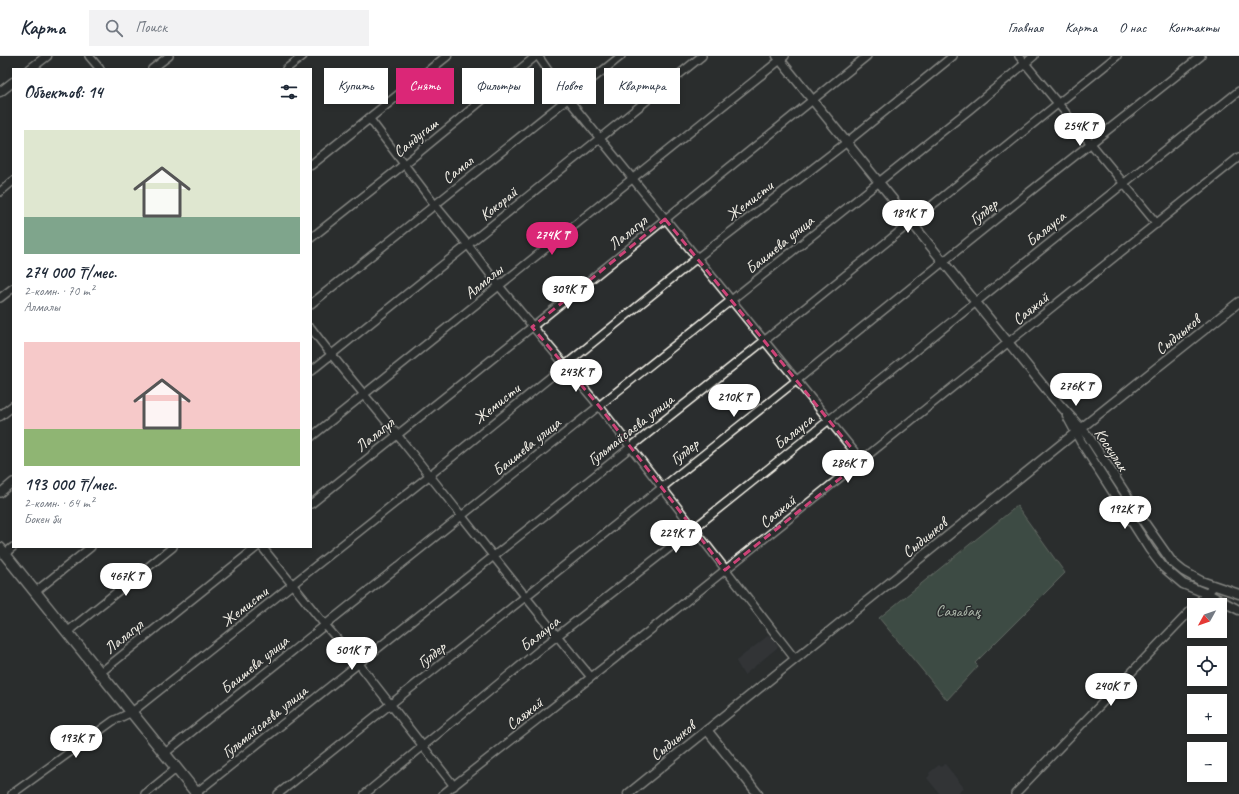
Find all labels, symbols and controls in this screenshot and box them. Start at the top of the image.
search box [89,10,369,46]
text: Карта [20,16,65,40]
icon: search [103,17,125,39]
text: Поиск [135,18,167,37]
text: Главная [1008,19,1043,36]
text: Карта [1065,19,1097,36]
text: О нас [1119,19,1146,36]
text: Контакты [1168,19,1219,36]
chip: Купить [324,68,388,104]
chip: Снять [396,68,454,104]
chip: Фильтры [462,68,534,104]
chip: Новое [542,68,596,104]
chip: Квартира [604,68,680,104]
icon: filters [278,81,300,103]
text: Объектов: 14 [24,82,103,103]
street label: Сандугаш [389,113,443,162]
pin: 254K ₸ [1047,113,1113,147]
text: 254K ₸ [1063,118,1097,134]
street label: Самал [438,150,478,188]
icon: home [126,156,198,228]
street label: Жемисти [722,175,778,225]
street label: Кокорай [476,182,523,225]
street label: Гулдер [965,194,1003,229]
pin: 181K ₸ [875,200,941,234]
text: 181K ₸ [891,205,925,221]
street label: Балауса [1022,206,1070,251]
street label: Лалагул [604,210,653,254]
street label: Баишева улица [741,210,819,278]
pin: 274K ₸ [519,222,585,256]
text: 274K ₸ [535,227,569,243]
street label: Алмалы [460,259,508,303]
text: 274 000 ₸/мес. [24,262,117,283]
pin: 309K ₸ [535,276,601,310]
text: 309K ₸ [551,281,585,297]
text: 2-комн. · 70 m² [24,283,94,299]
street label: Саяжай [1008,287,1054,330]
text: Алмалы [24,299,60,315]
street label: Сыдиыков [1151,308,1207,359]
pin: 243K ₸ [543,359,609,393]
text: 243K ₸ [559,364,593,380]
icon: home [126,368,198,440]
pin: 276K ₸ [1043,373,1109,407]
street label: Жемисти [469,378,525,429]
text: 276K ₸ [1059,378,1093,394]
pin: 210K ₸ [701,384,767,418]
street label: Гульмайсаева улица [583,389,679,470]
text: 210K ₸ [717,389,751,405]
street label: Балауса [770,409,818,454]
street label: Лалагул [351,412,400,456]
street label: Баишева улица [488,412,566,480]
street label: Коскулак [1090,424,1134,477]
street label: Гулдер [666,434,704,469]
pin: 286K ₸ [815,450,881,484]
text: 286K ₸ [831,455,865,471]
text: 193 000 ₸/мес. [24,474,117,495]
street label: Саяжай [755,490,801,533]
text: 2-комн. · 64 m² [24,495,94,511]
pin: 192K ₸ [1092,496,1158,530]
text: 192K ₸ [1108,501,1142,517]
text: Бокен би [24,511,61,527]
street label: Сыдиыков [898,511,954,562]
pin: 229K ₸ [643,520,709,554]
text: 229K ₸ [659,525,693,541]
pin: 467K ₸ [93,563,159,597]
text: 467K ₸ [109,568,143,584]
street label: Жемисти [217,581,273,631]
north arrow [1187,598,1227,638]
map controls [1187,598,1227,782]
park label: Саяабақ [936,601,982,621]
street label: Балауса [516,611,564,656]
street label: Лалагул [100,614,149,658]
street label: Баишева улица [216,630,294,698]
pin: 501K ₸ [319,637,385,671]
street label: Гулдер [413,637,451,672]
text: 501K ₸ [335,642,369,658]
button: locate [1187,646,1227,686]
pin: 240K ₸ [1078,673,1144,707]
text: 240K ₸ [1094,678,1128,694]
street label: Гульмайсаева улица [218,680,313,762]
street label: Саяжай [502,692,548,734]
button: + [1187,694,1227,734]
street label: Сыдиыков [646,714,702,765]
pin: 193K ₸ [43,725,109,759]
text: 193K ₸ [59,730,93,746]
button: − [1187,742,1227,782]

